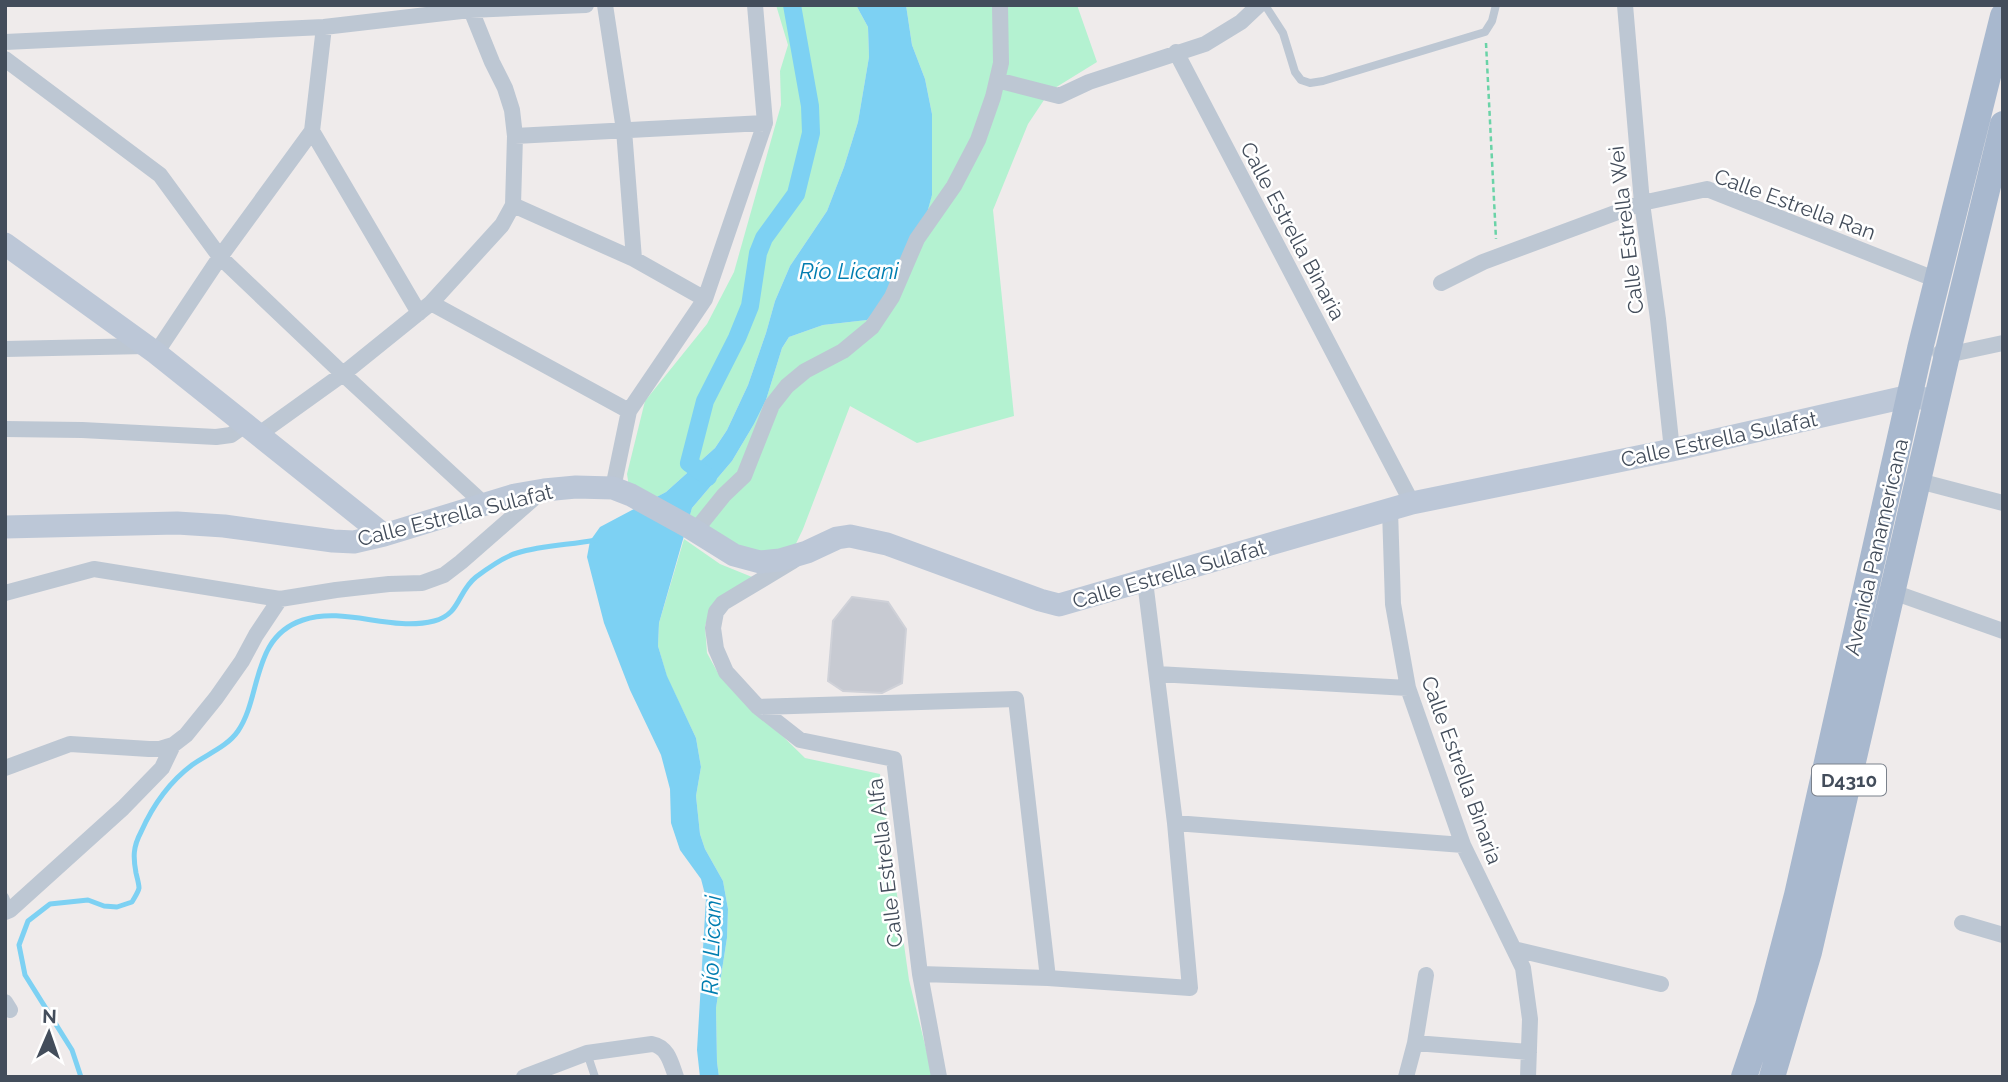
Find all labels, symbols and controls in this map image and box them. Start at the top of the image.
street label: Calle Estrella Binaria [1235,138,1351,324]
street label: Calle Estrella Wei [1603,144,1649,316]
street label: Calle Estrella Ran [1711,163,1879,245]
water label: Río Licani [799,257,900,284]
street label: Calle Estrella Sulafat [1619,406,1819,472]
street label: Avenida Panamericana [1839,436,1913,658]
street label: Calle Estrella Sulafat [355,479,555,551]
street label: Calle Estrella Sulafat [1069,534,1269,614]
street label: Calle Estrella Binaria [1416,673,1508,867]
road number: D4310 [1812,764,1886,796]
street label: Calle Estrella Alfa [862,777,908,949]
water label: Río Licani [696,894,726,995]
north arrow [14,998,84,1068]
text: N [42,1005,57,1027]

